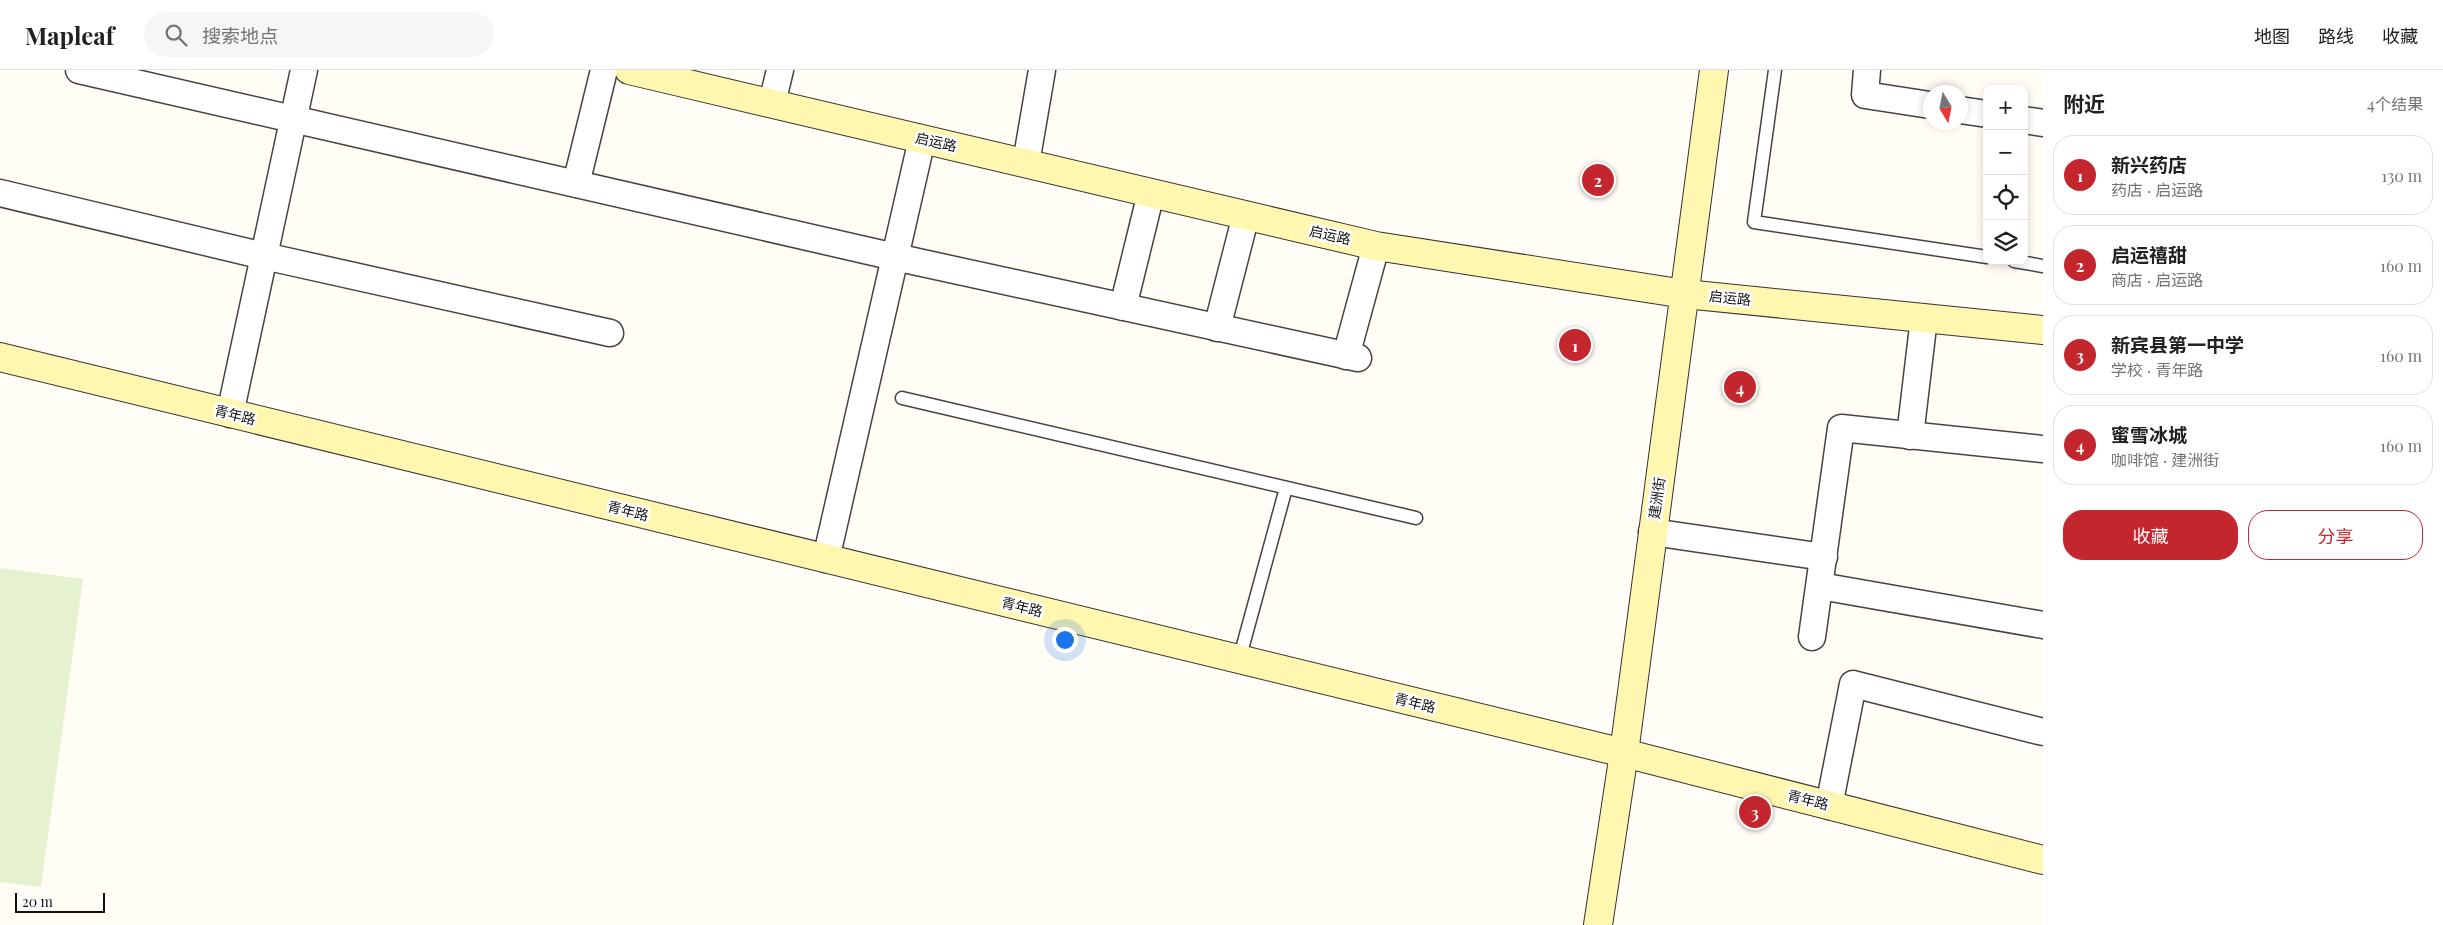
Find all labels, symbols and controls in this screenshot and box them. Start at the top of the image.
search box [144,12,494,57]
text: Mapleaf [25,19,114,51]
icon: search [162,21,190,49]
text: 搜索地点 [202,22,278,48]
text: 地图 [2254,24,2290,48]
text: 路线 [2318,24,2354,48]
text: 收藏 [2382,24,2418,48]
north arrow [1923,85,1968,130]
map controls [1983,85,2028,265]
button: + [1983,85,2028,130]
text: 附近 [2063,89,2105,117]
text: 4个结果 [2367,93,2423,114]
street label: 启运路 [914,128,959,155]
button: − [1983,130,2028,175]
text: 新兴药店 [2111,151,2187,177]
pin: 2 [1582,161,1614,199]
text: 1 [2077,165,2083,186]
text: 130 m [2381,165,2422,186]
button: locate [1983,175,2028,220]
text: 药店 · 启运路 [2111,179,2203,200]
button: layers [1983,220,2028,265]
street label: 启运路 [1308,221,1353,248]
text: 启运禧甜 [2111,241,2187,267]
text: 2 [2076,255,2084,276]
text: 160 m [2380,255,2422,276]
text: 商店 · 启运路 [2111,269,2203,290]
street label: 启运路 [1708,286,1752,309]
pin: 1 [1559,326,1591,364]
text: 新宾县第一中学 [2111,331,2244,357]
text: 3 [2076,345,2084,366]
text: 160 m [2380,345,2422,366]
text: 学校 · 青年路 [2111,359,2203,380]
pin: 4 [1724,368,1756,406]
street label: 青年路 [212,400,258,429]
text: 蜜雪冰城 [2111,421,2187,447]
text: 4 [2076,435,2084,456]
text: 160 m [2380,435,2422,456]
text: 咖啡馆 · 建洲街 [2111,449,2219,470]
street label: 建洲街 [1644,476,1669,520]
street label: 青年路 [605,496,651,525]
button: 收藏 [2063,510,2238,560]
button: 分享 [2248,510,2423,560]
street label: 青年路 [999,592,1045,621]
your location [1052,627,1078,653]
street label: 青年路 [1392,688,1438,717]
street label: 青年路 [1785,785,1831,814]
pin: 3 [1739,793,1771,831]
scale bar [15,890,105,913]
text: 20 m [22,892,53,911]

